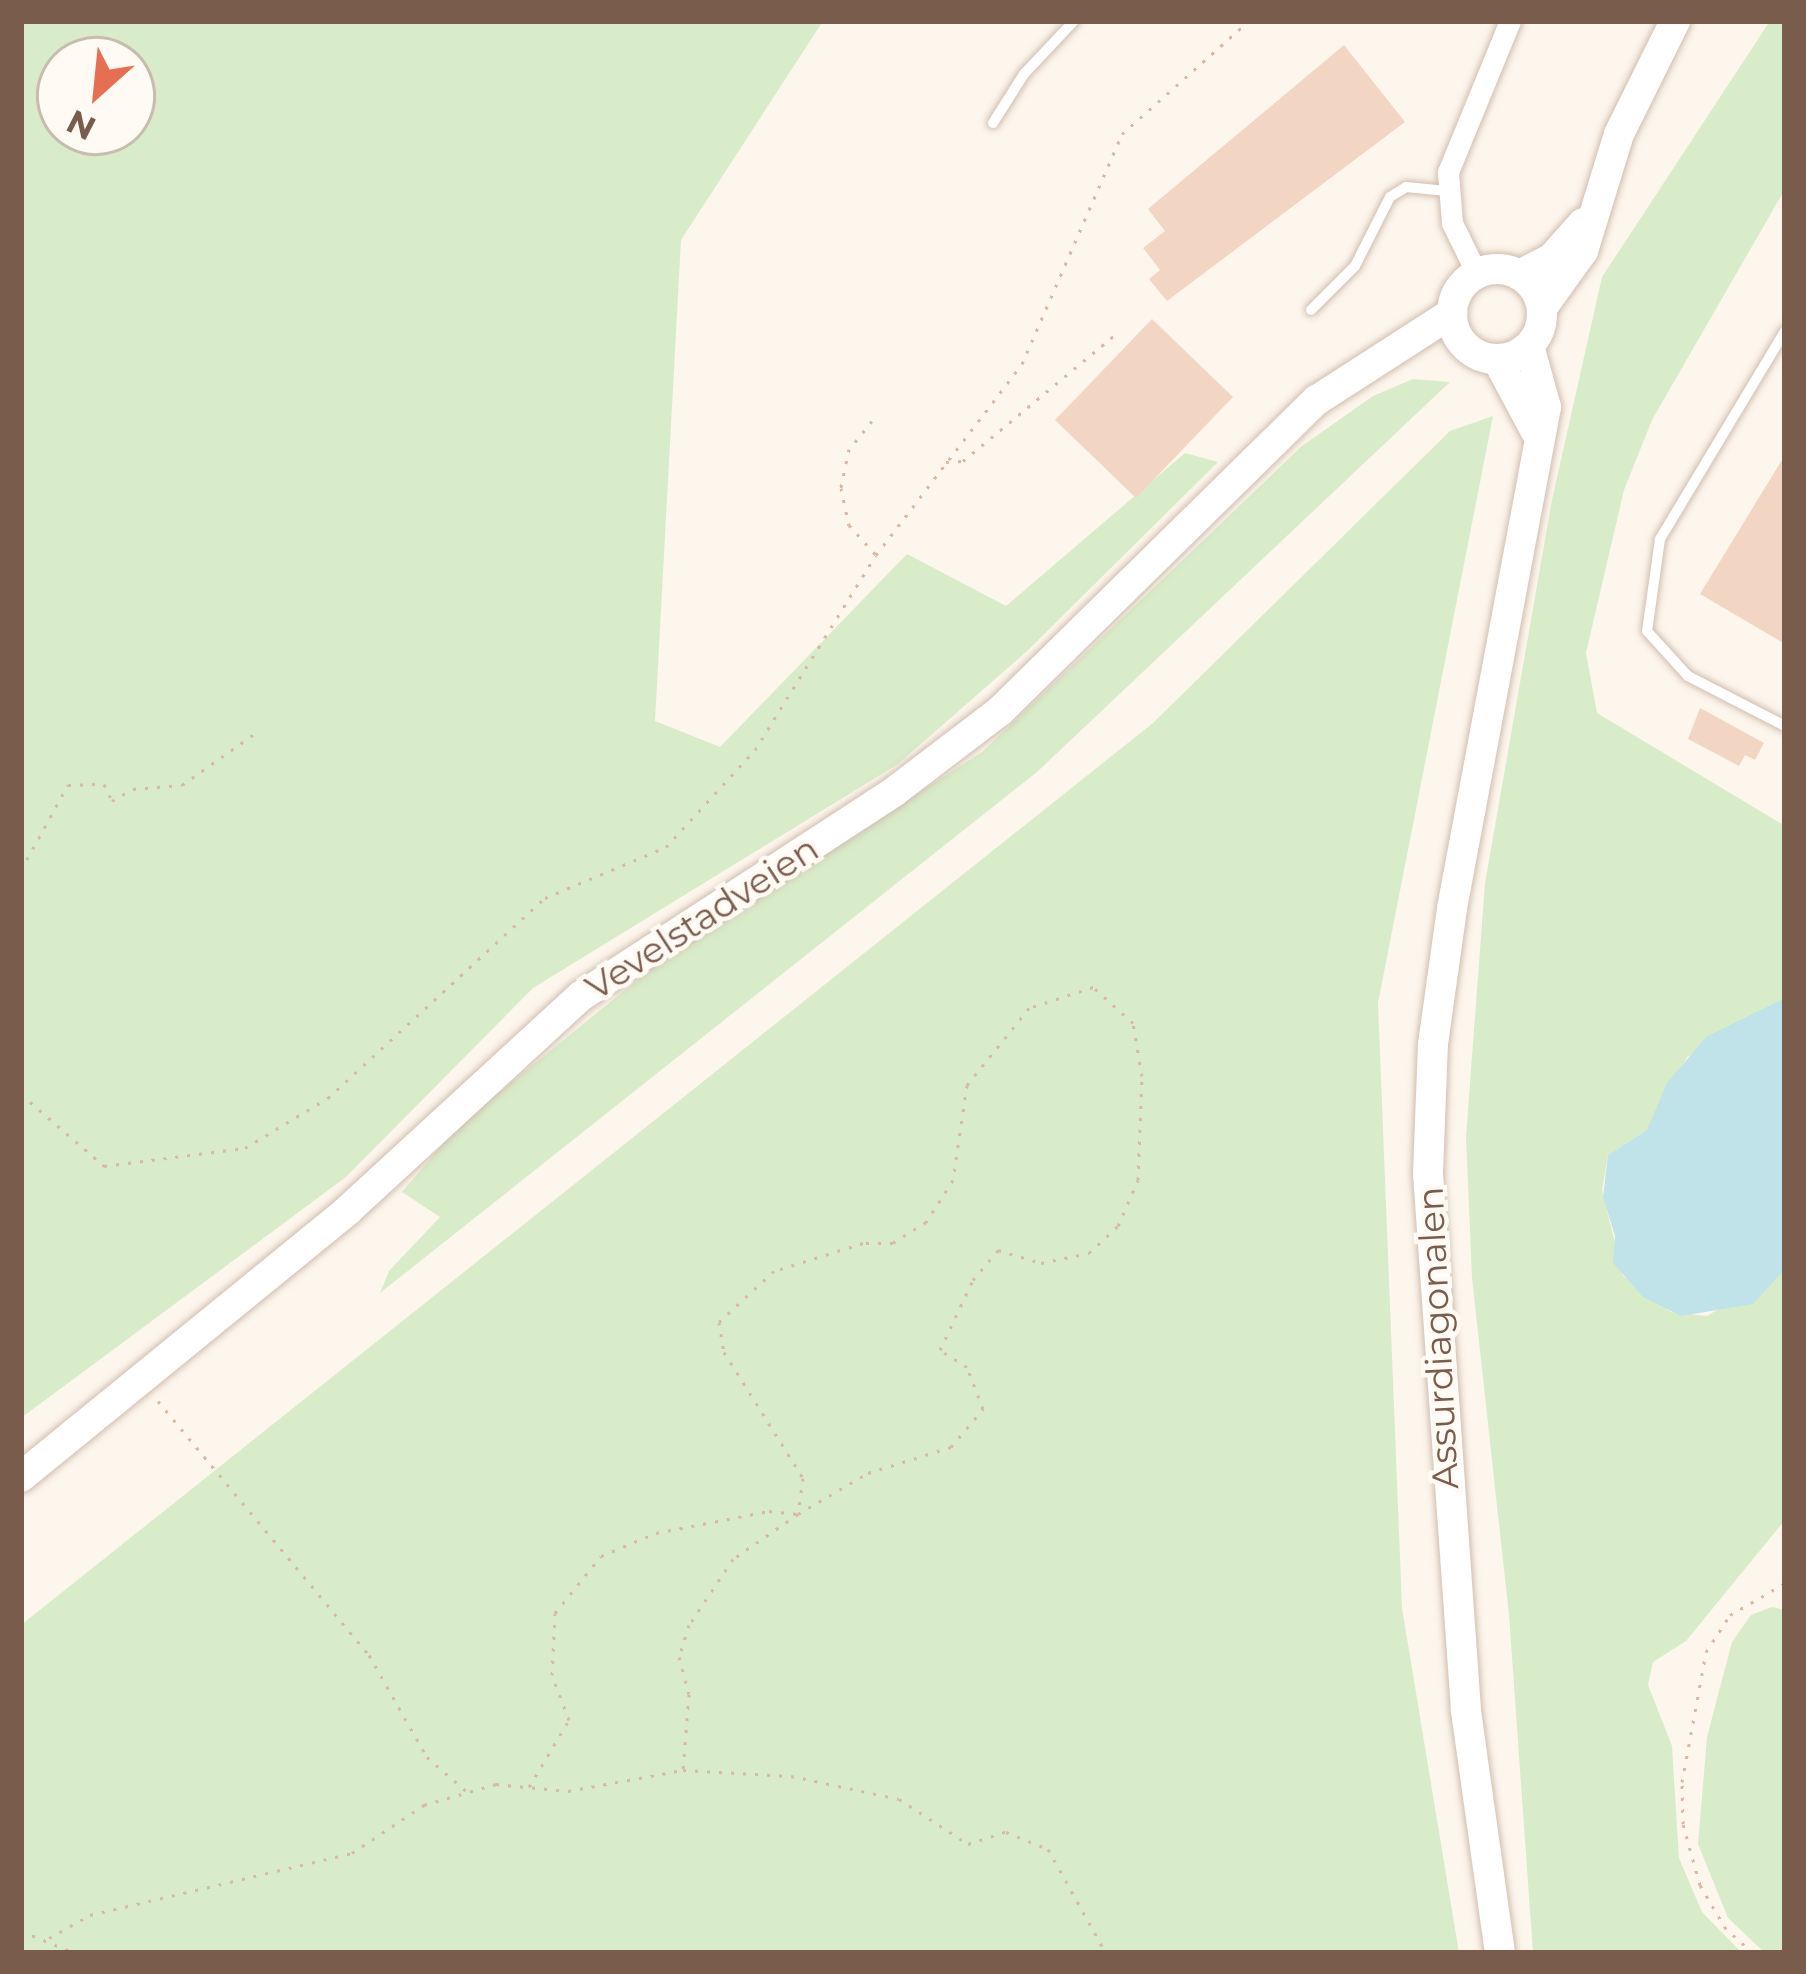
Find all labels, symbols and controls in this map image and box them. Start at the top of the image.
north arrow [36,36,156,156]
text: N [60,102,102,149]
street label: Vevelstadveien [578,827,826,1009]
street label: Assurdiagonalen [1409,1186,1467,1490]

